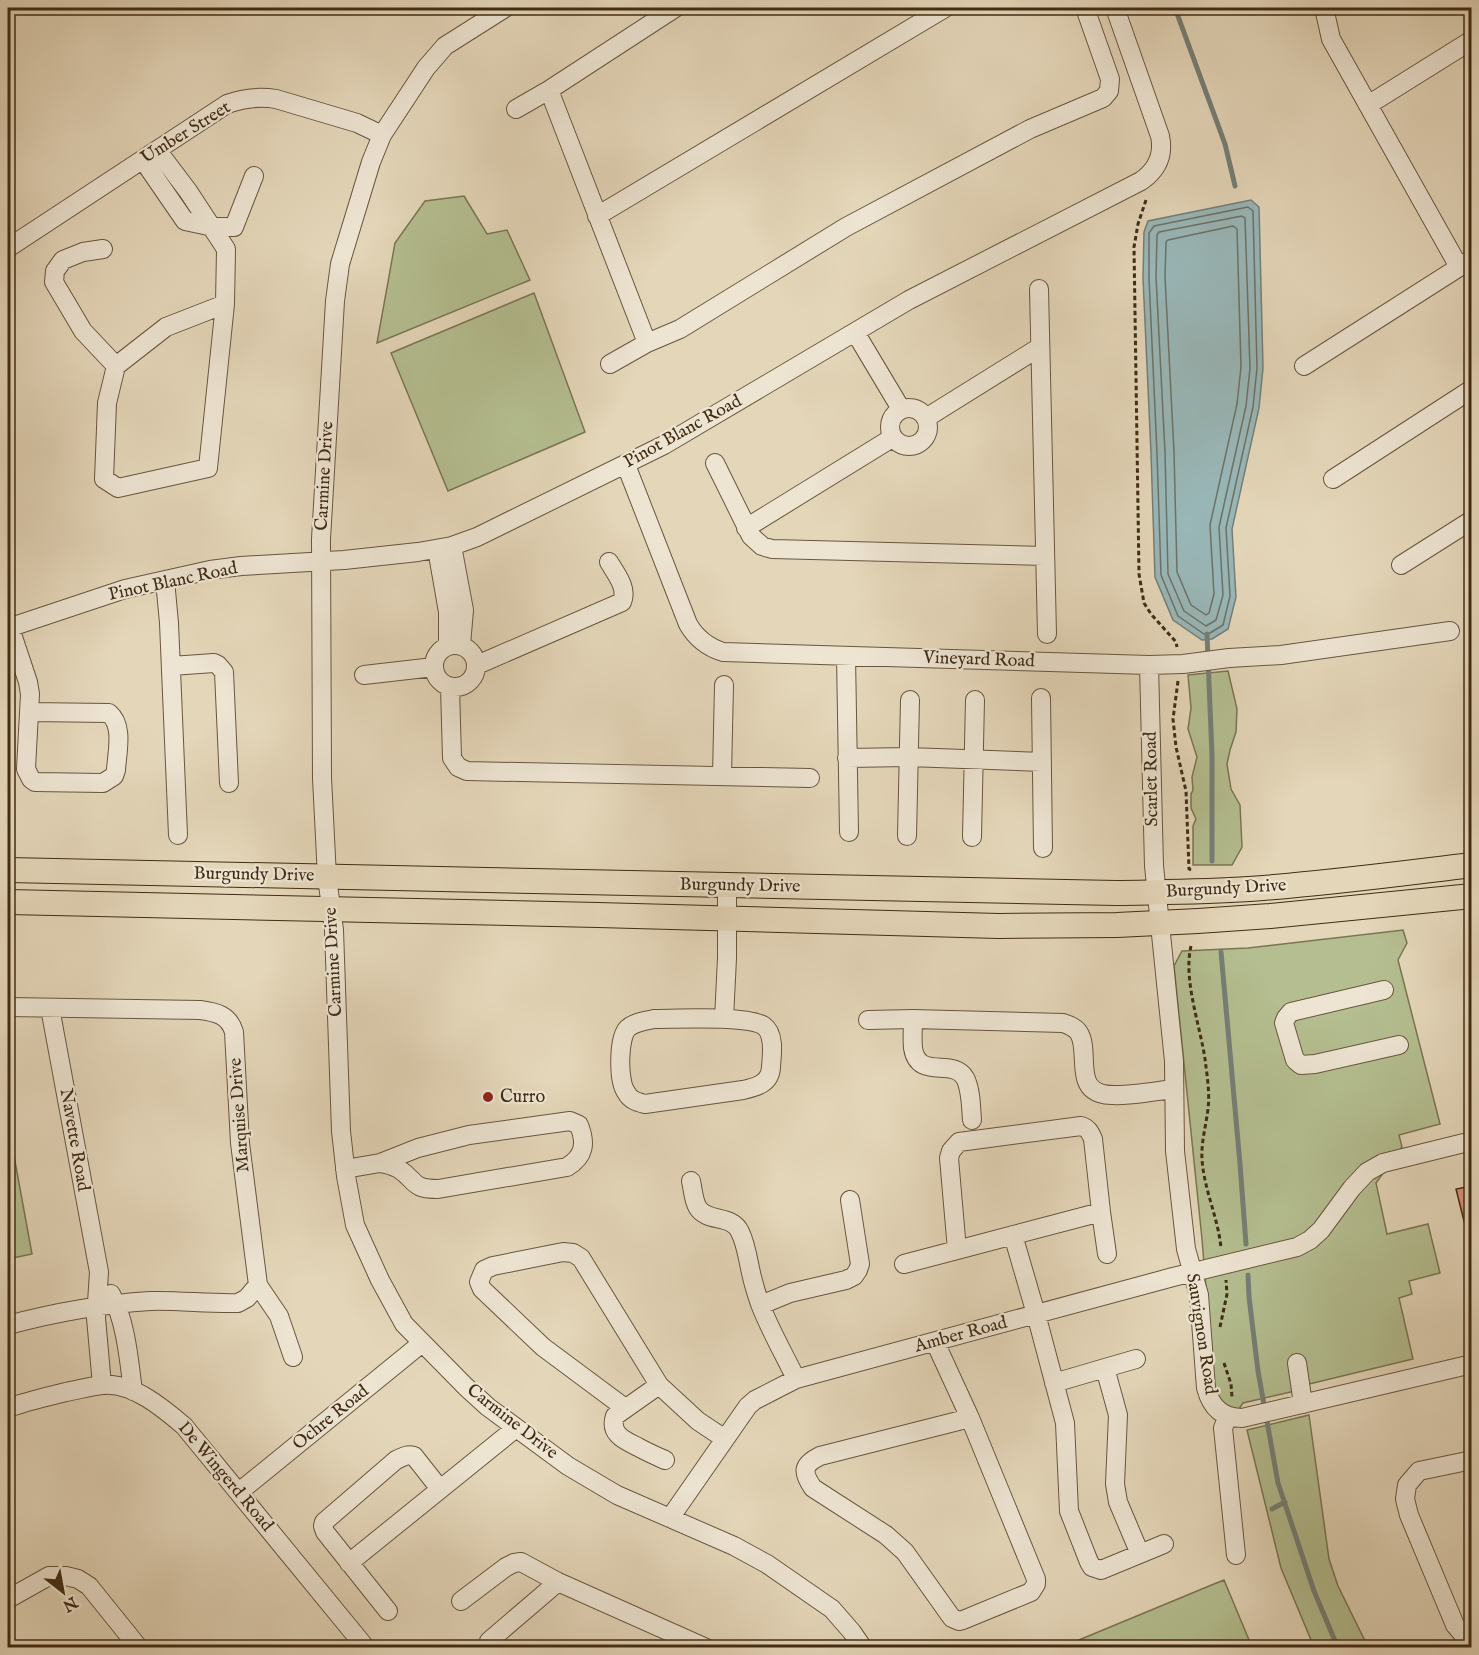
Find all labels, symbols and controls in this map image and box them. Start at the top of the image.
street label: Umber Street [137,96,235,170]
street label: Pinot Blanc Road [620,390,746,474]
street label: Carmine Drive [311,421,339,531]
street label: Pinot Blanc Road [106,557,240,607]
street label: Vineyard Road [922,647,1036,673]
street label: Scarlet Road [1140,731,1164,827]
street label: Burgundy Drive [193,862,315,888]
street label: Burgundy Drive [679,873,801,899]
street label: Burgundy Drive [1165,874,1287,904]
street label: Carmine Drive [320,907,348,1017]
street label: Marquise Drive [225,1057,255,1173]
place label: Curro [500,1086,545,1109]
street label: Navette Road [54,1087,94,1194]
marker: Curro [481,1090,495,1104]
street label: Sauvignon Road [1180,1272,1222,1397]
street label: Amber Road [911,1311,1010,1359]
street label: Carmine Drive [462,1379,562,1465]
street label: Ochre Road [288,1380,374,1456]
street label: De Wingerd Road [172,1417,278,1537]
north arrow [33,1562,93,1622]
text: N [58,1590,82,1615]

